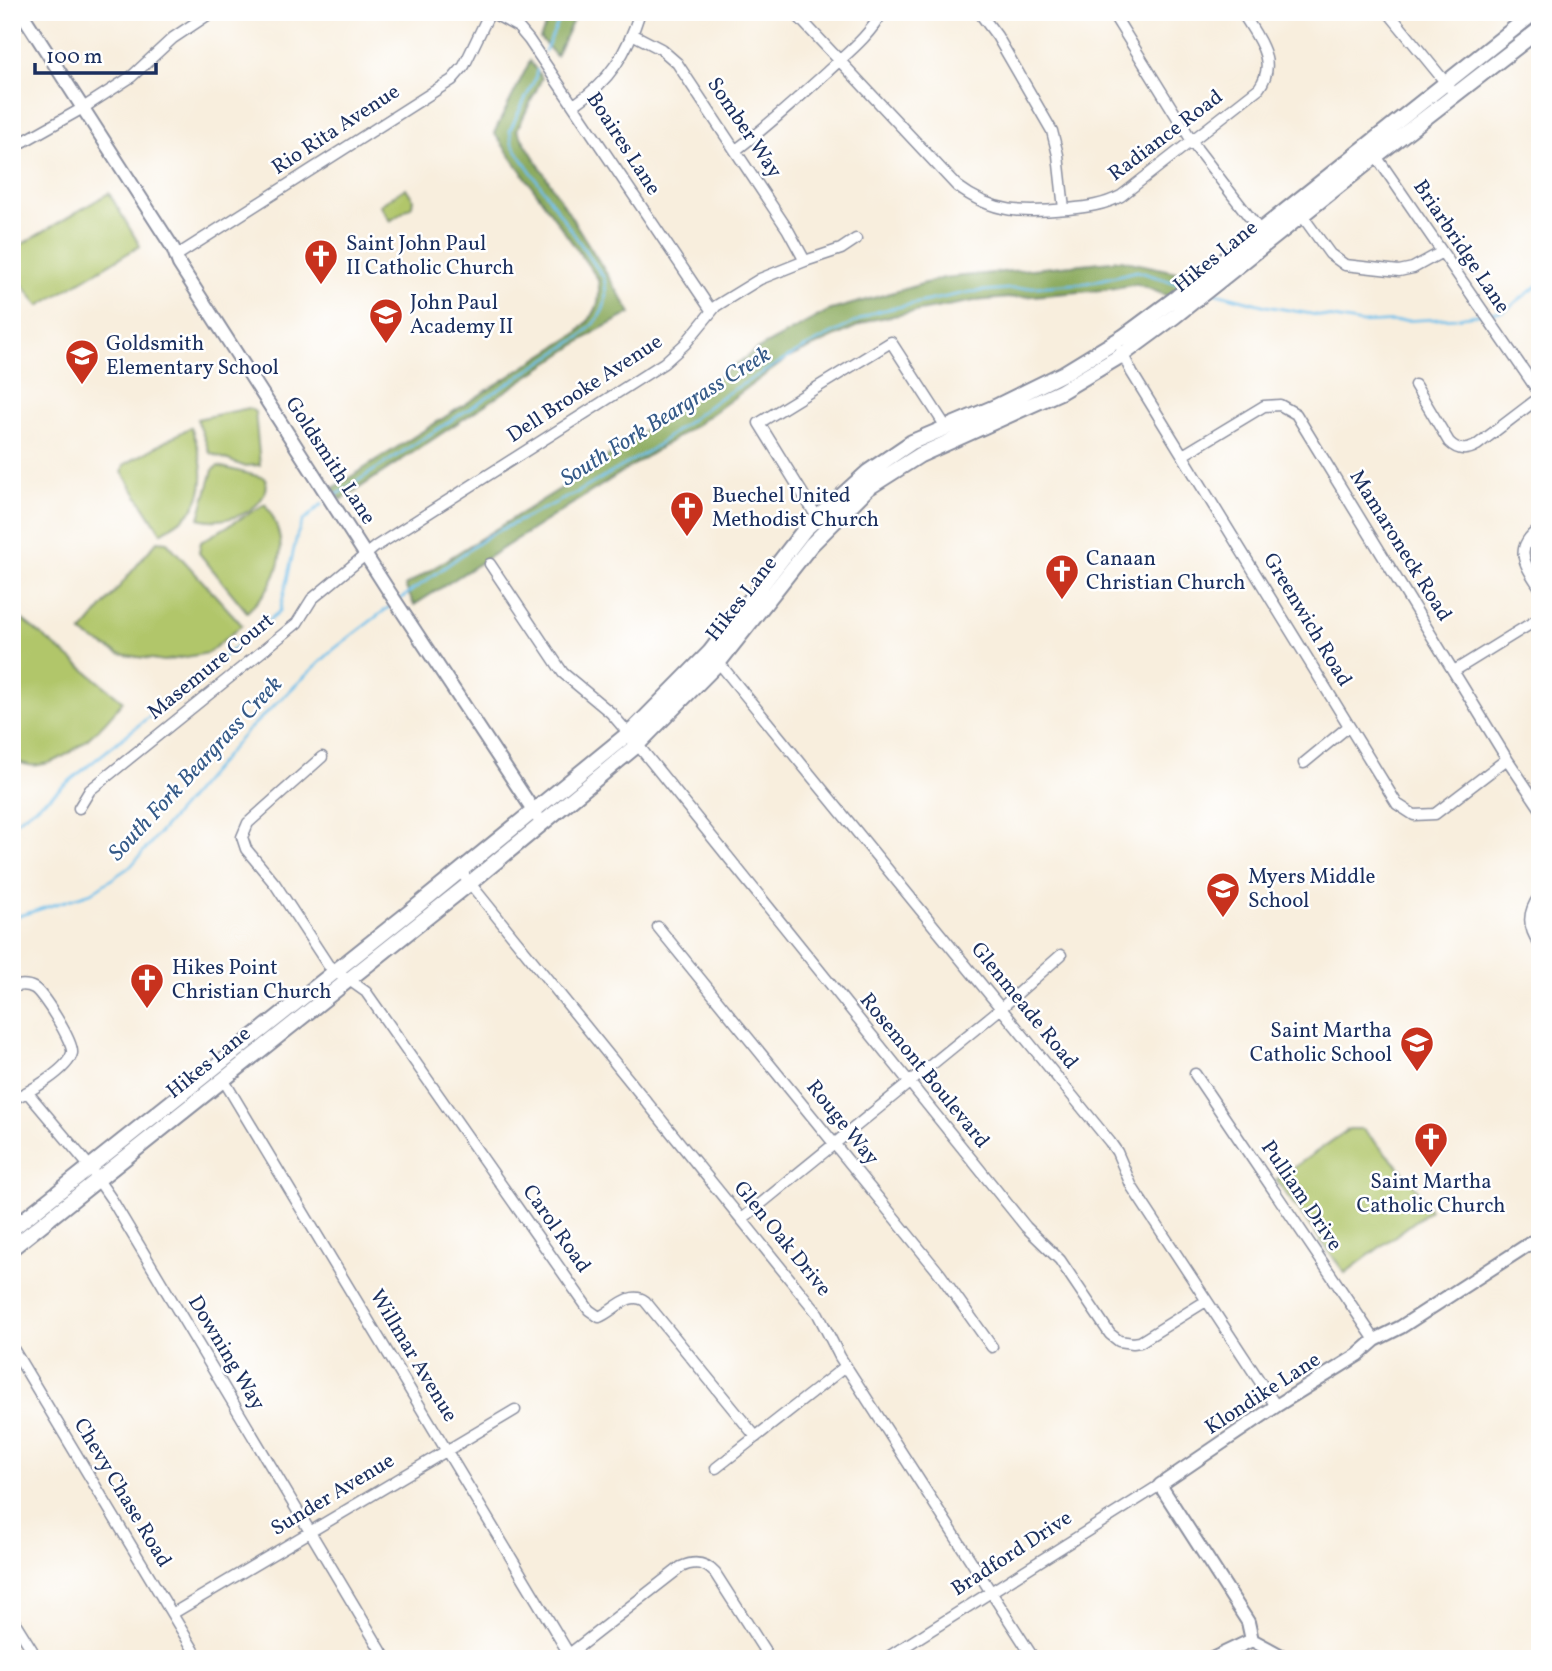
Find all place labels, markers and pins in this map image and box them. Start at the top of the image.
place label: Saint John Paul II Catholic Church [346,230,514,283]
church icon: Saint John Paul II Catholic Church [302,237,340,286]
place label: John Paul Academy II [410,289,514,342]
school or university icon: John Paul Academy II [367,296,405,345]
place label: Goldsmith Elementary School [106,330,279,383]
school or university icon: Goldsmith Elementary School [63,337,101,386]
place label: Buechel United Methodist Church [712,482,879,535]
church icon: Buechel United Methodist Church [668,489,706,538]
place label: Canaan Christian Church [1086,545,1245,598]
church icon: Canaan Christian Church [1043,552,1081,601]
place label: Myers Middle School [1248,863,1375,916]
school or university icon: Myers Middle School [1204,870,1242,919]
place label: Hikes Point Christian Church [172,954,331,1007]
church icon: Hikes Point Christian Church [128,961,166,1010]
place label: Saint Martha Catholic School [1250,1017,1392,1070]
school or university icon: Saint Martha Catholic School [1398,1024,1436,1073]
church icon: Saint Martha Catholic Church [1412,1120,1450,1169]
place label: Saint Martha Catholic Church [1356,1168,1506,1221]

